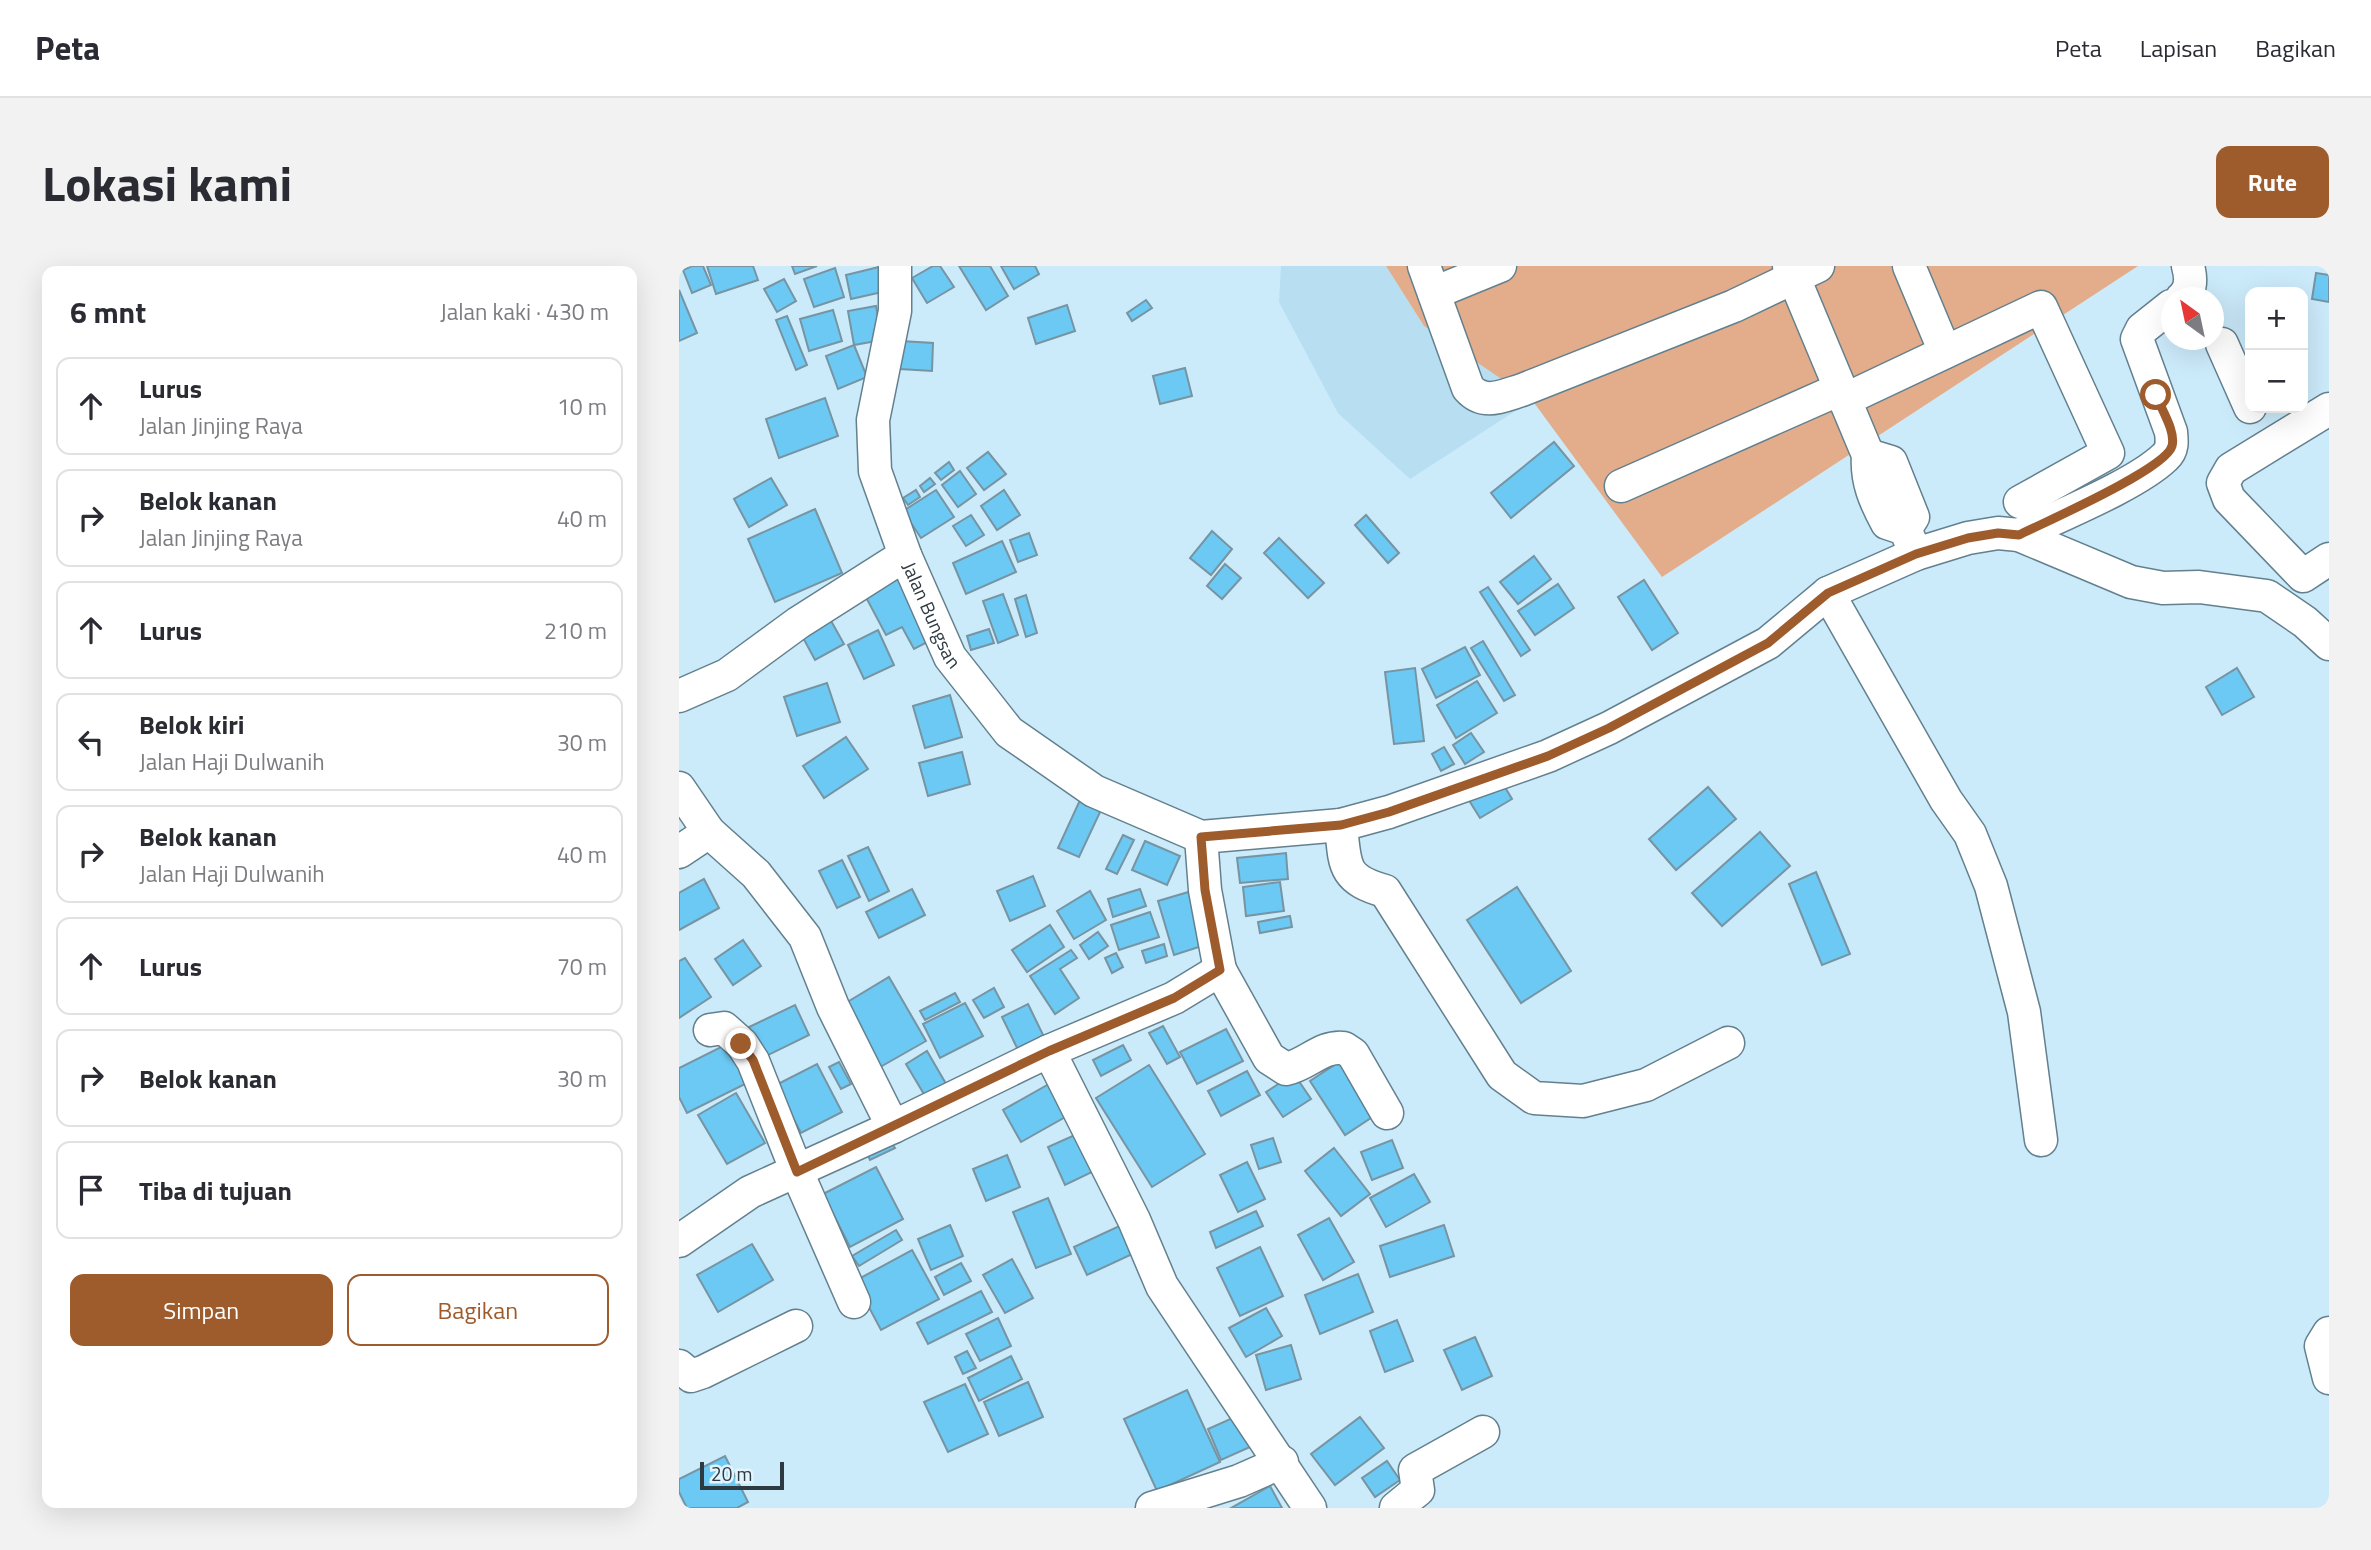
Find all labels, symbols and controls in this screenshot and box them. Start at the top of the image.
text: Peta [35,23,100,73]
text: Peta [2055,30,2102,66]
text: Lapisan [2140,30,2217,66]
text: Bagikan [2255,30,2336,66]
text: Lokasi kami [42,145,292,220]
button: Rute [2216,146,2329,218]
north arrow [2161,287,2224,350]
map controls [2245,287,2308,413]
button: + [2245,287,2308,350]
text: 6 mnt [70,289,146,335]
text: Jalan kaki · 430 m [440,294,609,329]
button: − [2245,350,2308,413]
text: Lurus [139,369,202,408]
route start [2140,379,2171,410]
icon: ahead [72,387,110,425]
text: 10 m [557,389,607,424]
text: Jalan Jinjing Raya [139,408,303,443]
text: Belok kanan [139,481,277,520]
icon: right [72,499,110,537]
text: 40 m [557,501,607,536]
text: Jalan Jinjing Raya [139,520,303,555]
street label: Jalan Bungsan [896,557,969,674]
icon: ahead [72,611,110,649]
text: Lurus [139,611,202,650]
text: 210 m [544,613,607,648]
text: Belok kiri [139,705,245,744]
icon: left [72,723,110,761]
text: 30 m [557,725,607,760]
text: Jalan Haji Dulwanih [139,744,325,779]
text: Belok kanan [139,817,277,856]
icon: right [72,835,110,873]
text: 40 m [557,837,607,872]
text: Jalan Haji Dulwanih [139,856,325,891]
icon: ahead [72,947,110,985]
text: Lurus [139,947,202,986]
text: 70 m [557,949,607,984]
route end [725,1028,756,1059]
icon: right [72,1059,110,1097]
text: Belok kanan [139,1059,277,1098]
text: 30 m [557,1061,607,1096]
icon: arrive [72,1171,110,1209]
text: Tiba di tujuan [139,1171,292,1210]
button: Simpan [70,1274,333,1346]
button: Bagikan [347,1274,609,1346]
scale bar [700,1459,784,1491]
text: 20 m [711,1459,752,1488]

